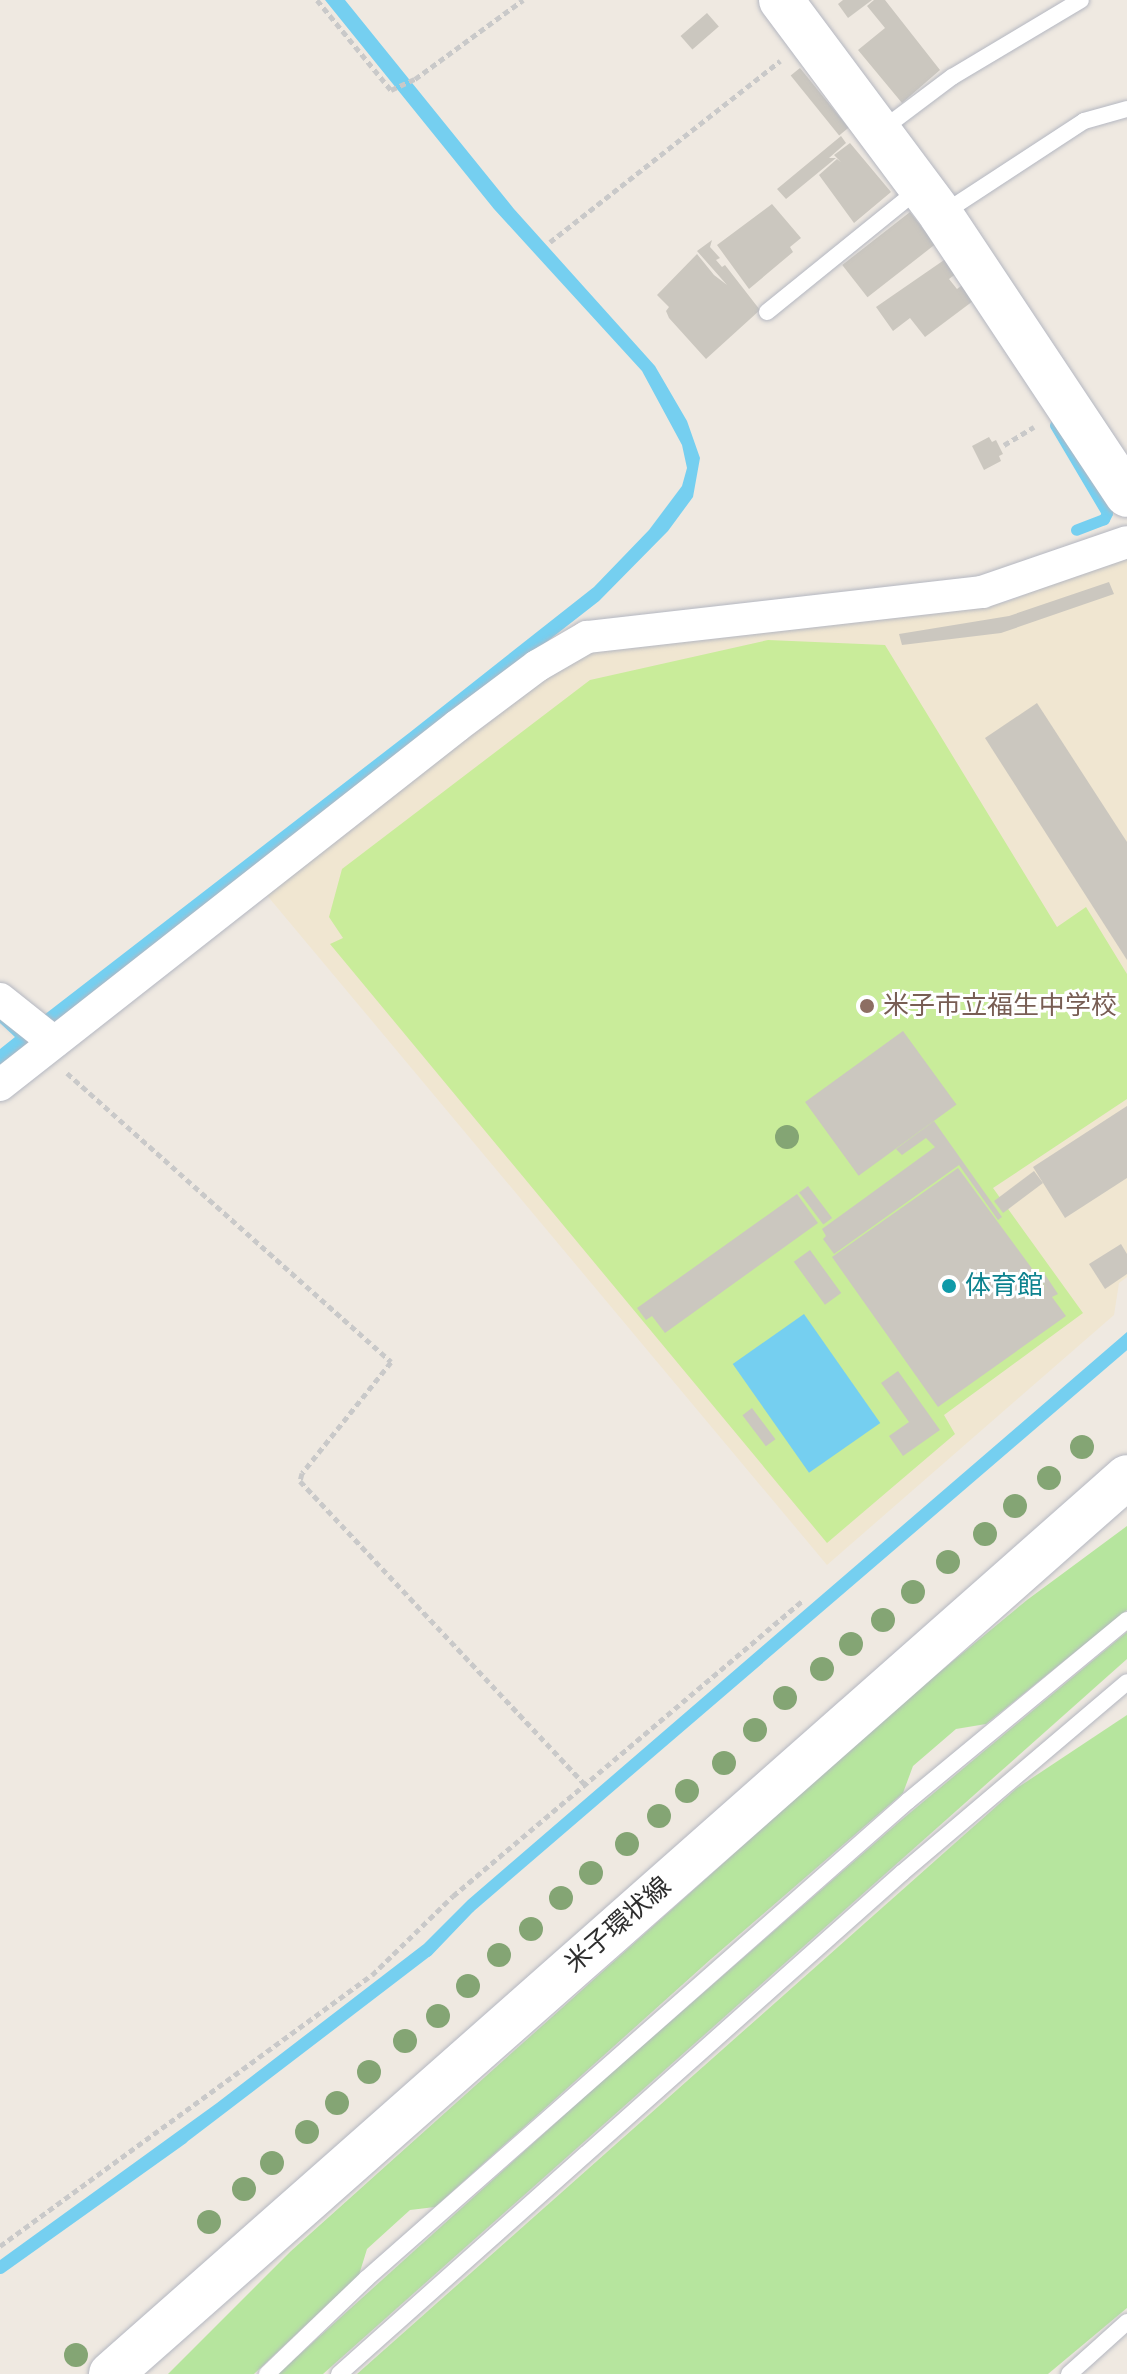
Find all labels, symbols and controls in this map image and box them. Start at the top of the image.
place label: 米子市立福生中学校 [883,990,1117,1022]
marker: 米子市立福生中学校 [858,997,876,1015]
place label: 体育館 [965,1270,1043,1302]
marker: 体育館 [940,1277,958,1295]
street label: 米子環状線 [559,1871,677,1979]

